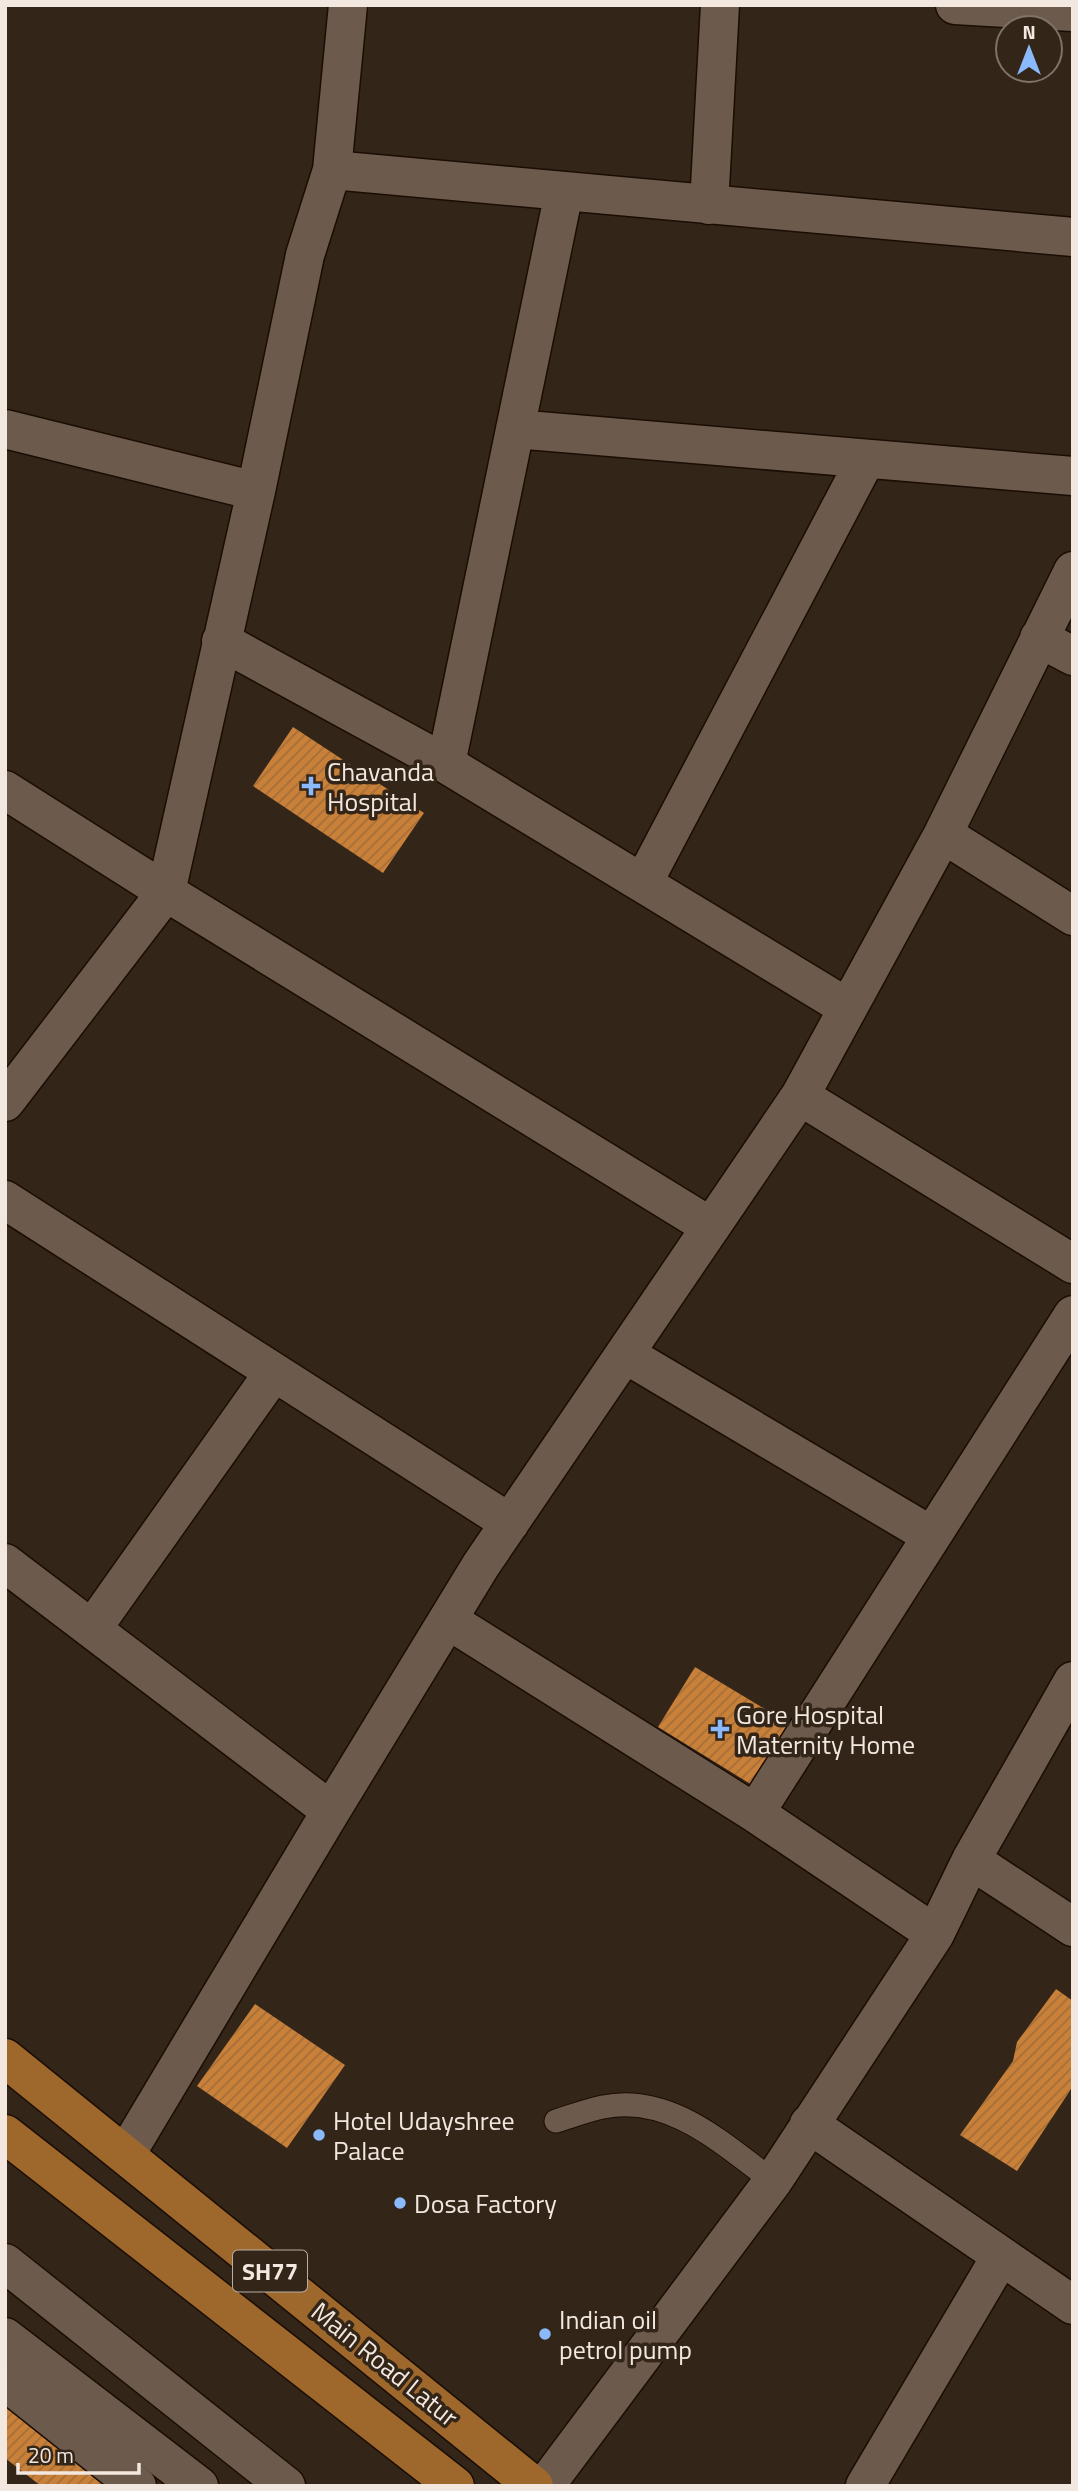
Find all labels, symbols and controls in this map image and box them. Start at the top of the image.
north arrow [994,14,1064,84]
text: N [1022,17,1036,46]
place label: Chavanda Hospital [327,752,434,821]
marker: Chavanda Hospital [301,776,321,796]
place label: Gore Hospital Maternity Home [736,1695,915,1764]
marker: Gore Hospital Maternity Home [710,1719,730,1739]
place label: Hotel Udayshree Palace [333,2101,515,2170]
marker: Hotel Udayshree Palace [311,2127,327,2143]
place label: Dosa Factory [414,2184,557,2223]
marker: Dosa Factory [392,2195,408,2211]
road number: SH77 [233,2250,307,2292]
street label: Main Road Latur [303,2292,467,2436]
place label: Indian oil petrol pump [559,2300,692,2369]
marker: Indian oil petrol pump [537,2326,553,2342]
scale bar [18,2432,138,2476]
text: 20 m [28,2439,74,2471]

